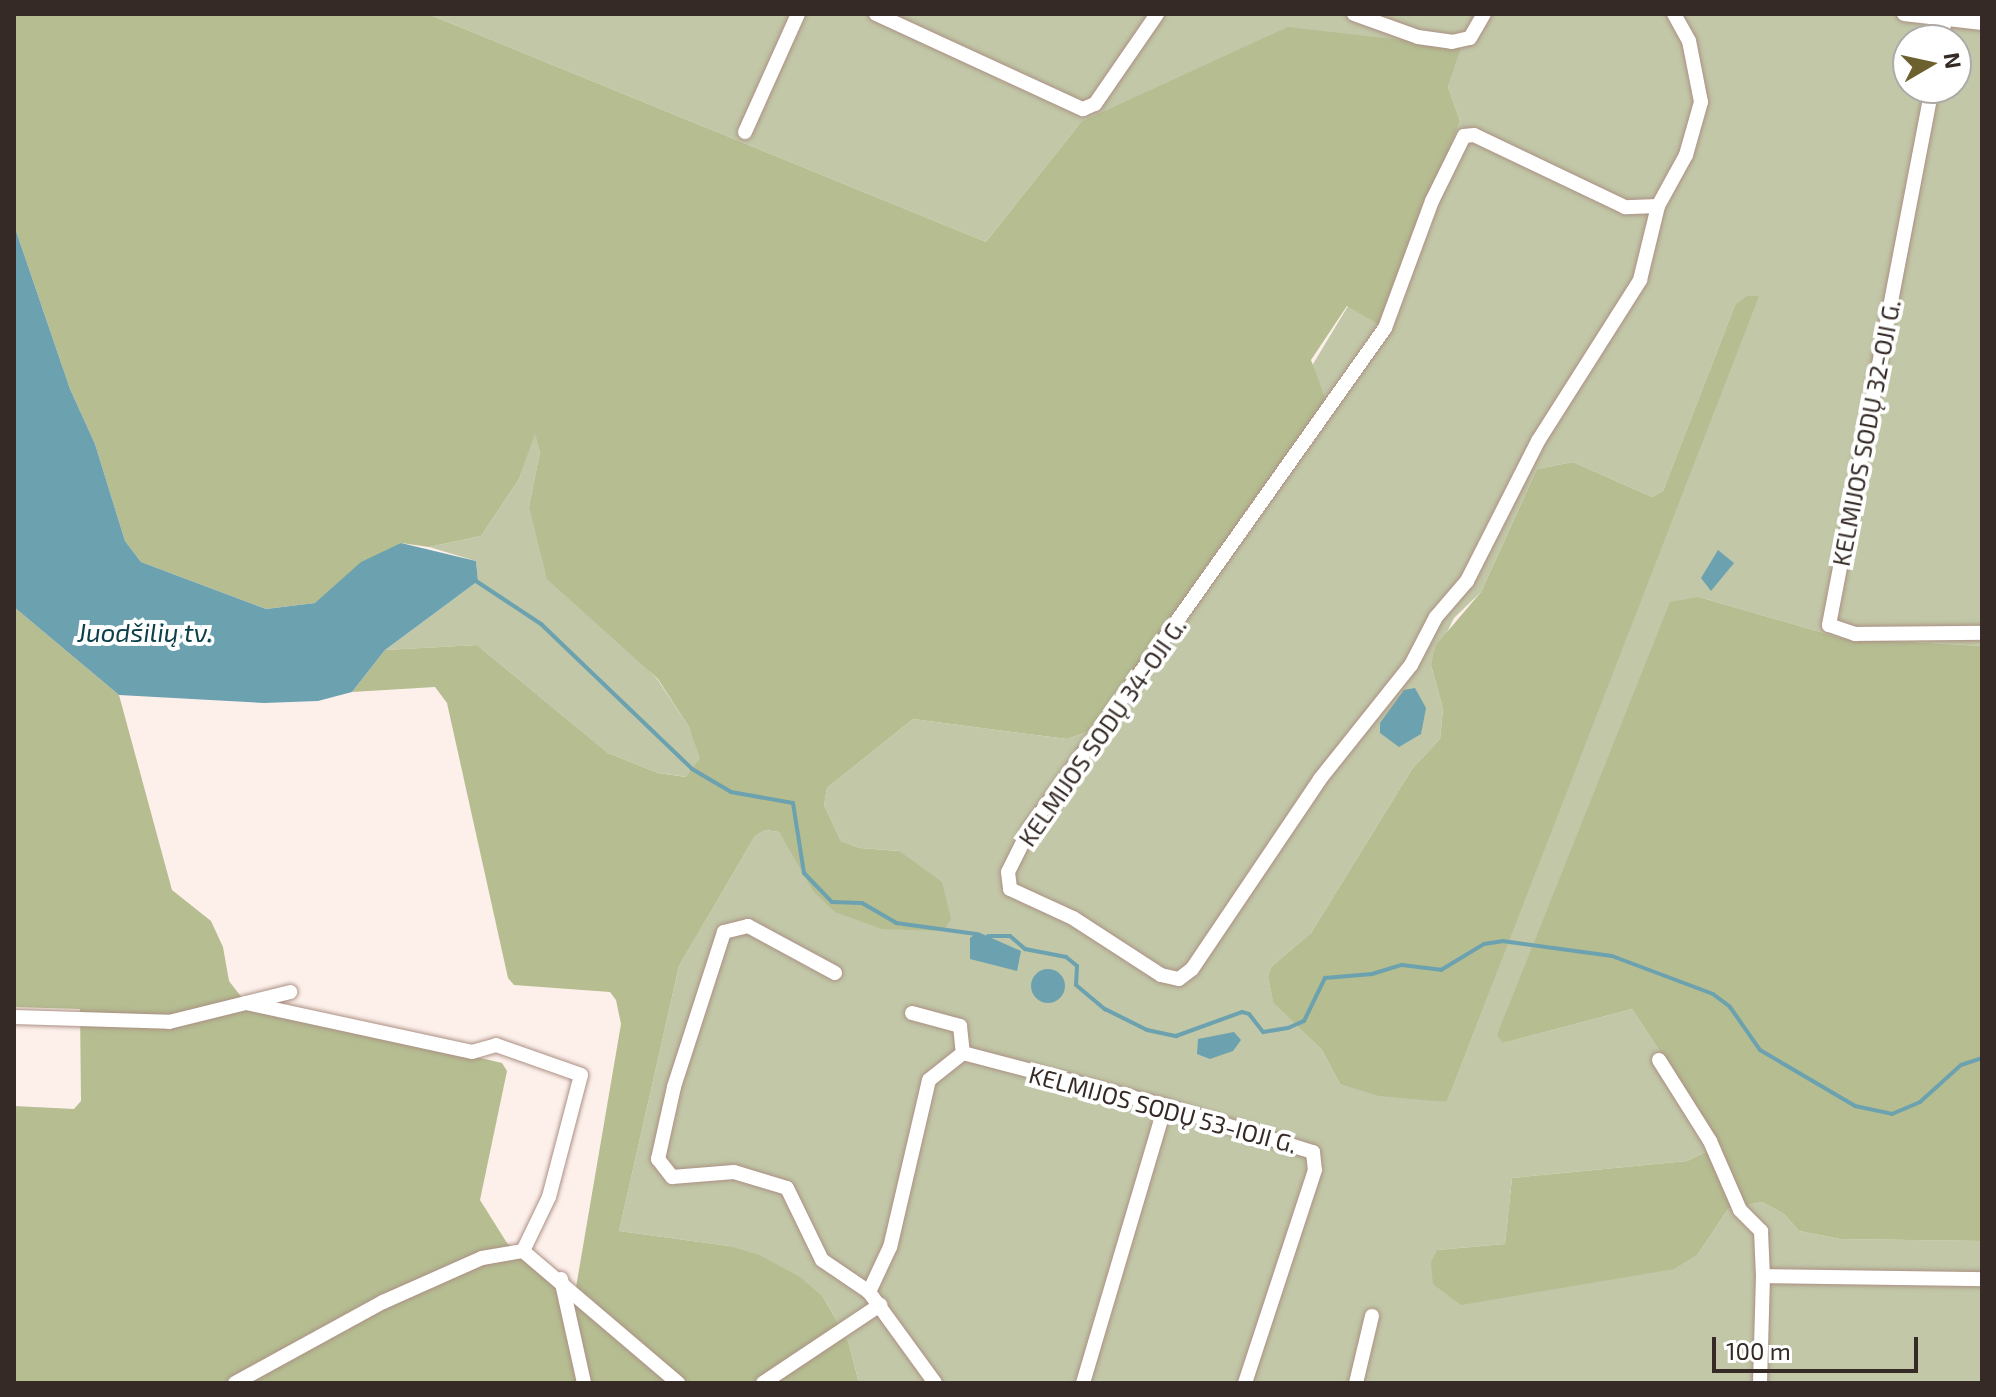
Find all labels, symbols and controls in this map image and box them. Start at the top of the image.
north arrow [1892,24,1972,104]
text: N [1940,51,1968,70]
street label: KELMIJOS SODŲ 32-OJI G. [1826,297,1906,569]
street label: KELMIJOS SODŲ 34-OJI G. [1012,612,1192,852]
water label: Juodšilių tv. [77,616,213,648]
street label: KELMIJOS SODŲ 53-IOJI G. [1026,1059,1300,1159]
scale bar [1716,1321,1922,1371]
text: 100 m [1726,1336,1791,1365]

